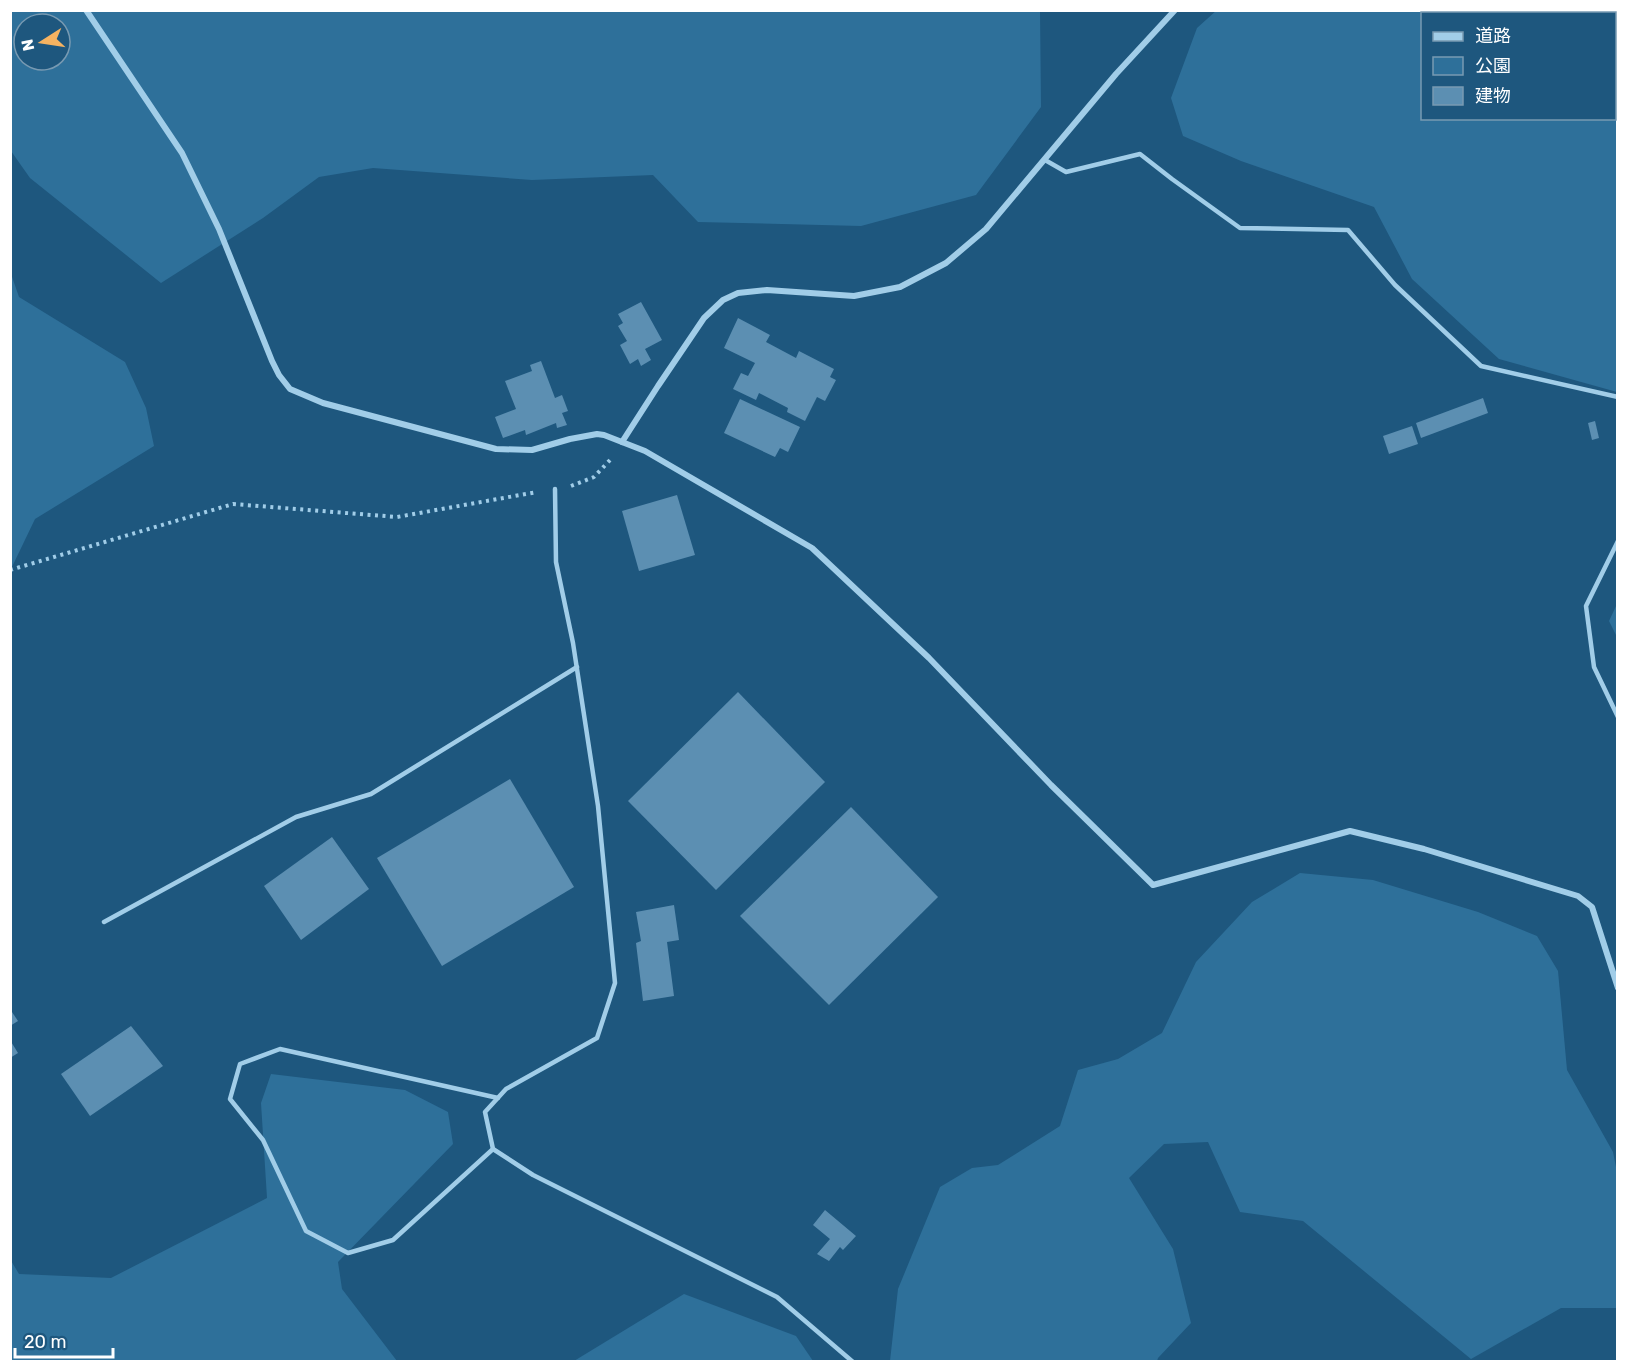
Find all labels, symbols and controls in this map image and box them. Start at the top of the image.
north arrow [12,12,72,72]
legend [1421,12,1616,120]
text: 道路 [1475,25,1511,47]
text: N [17,37,38,53]
text: 公園 [1475,55,1511,77]
text: 建物 [1475,85,1511,107]
scale bar [15,1321,112,1359]
text: 20 m [24,1331,66,1353]

